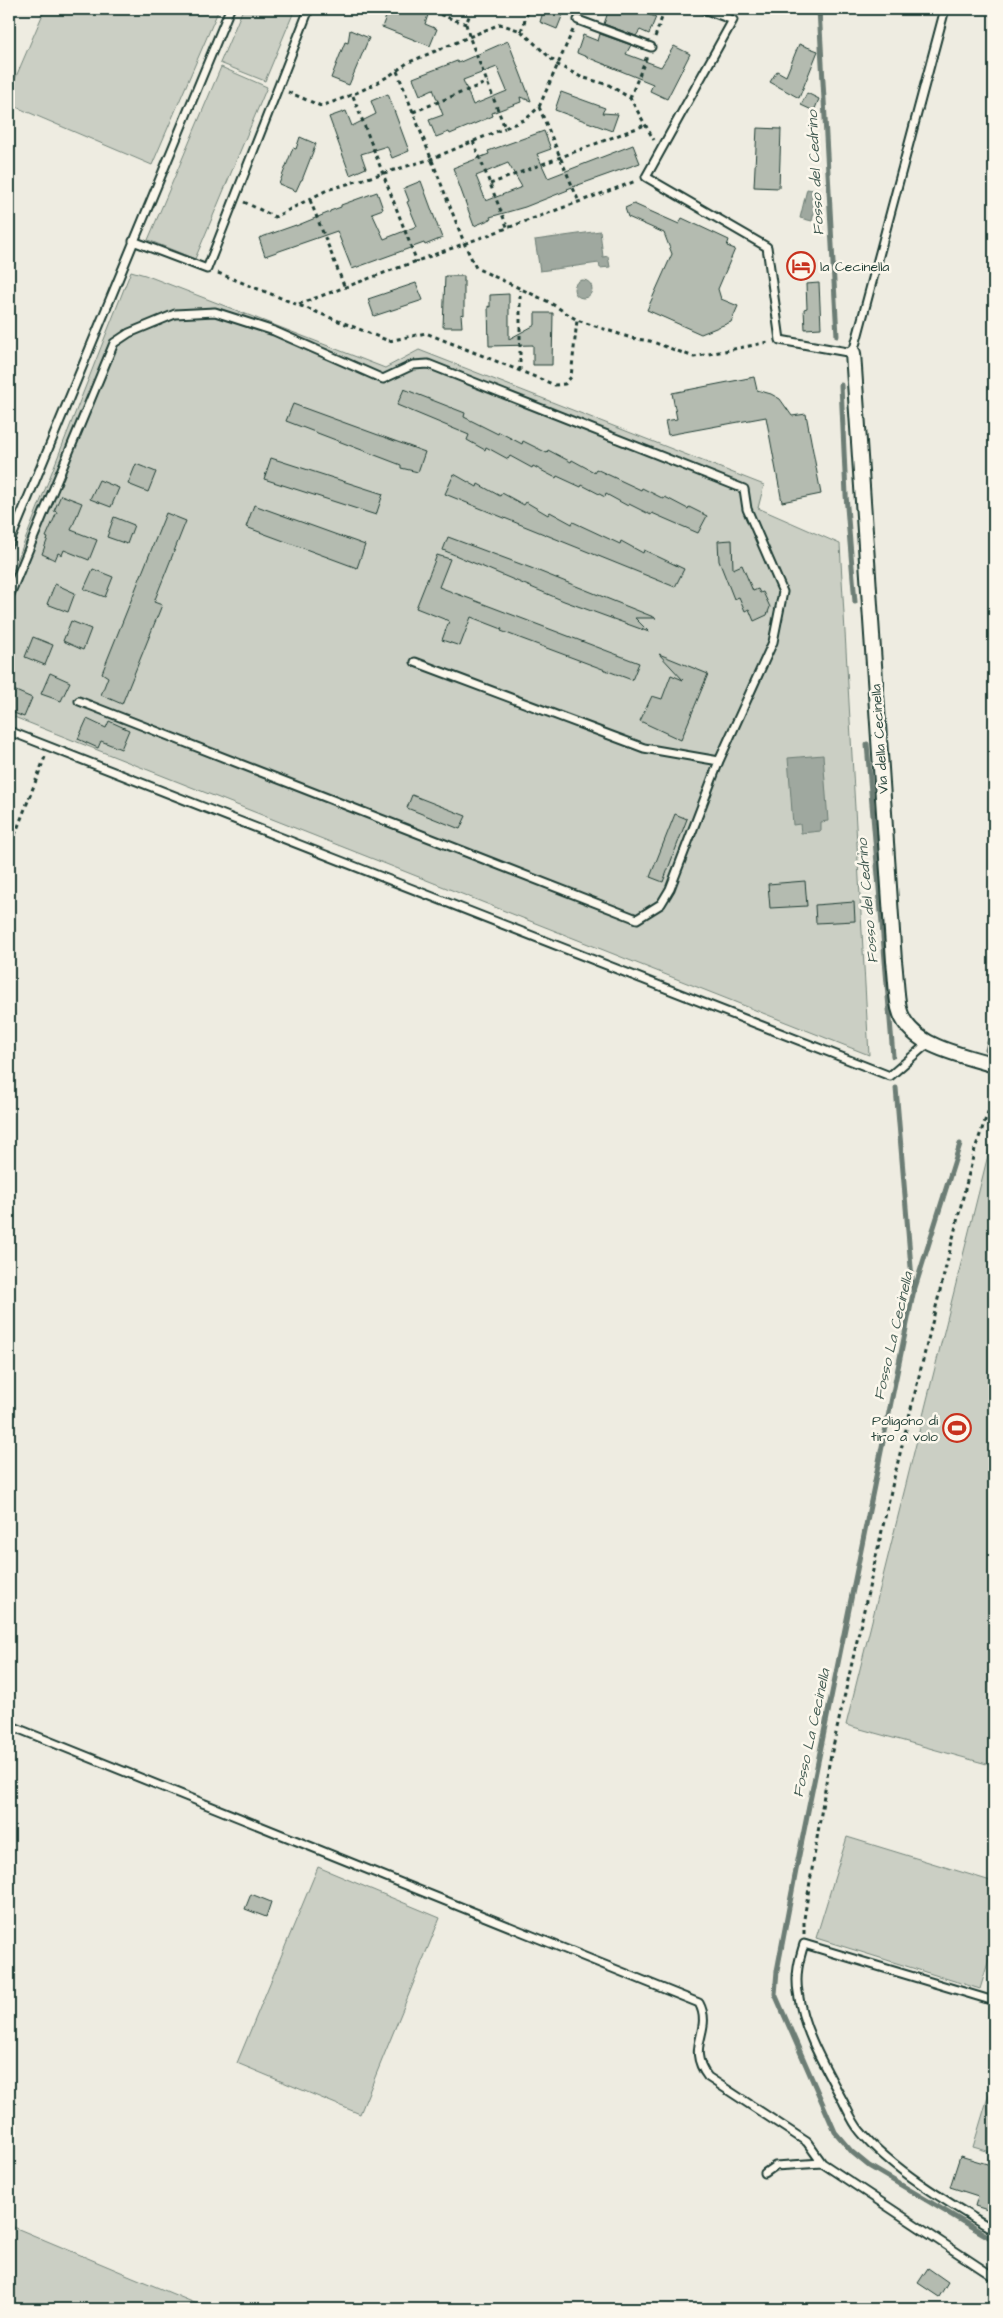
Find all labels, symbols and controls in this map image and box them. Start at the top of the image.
water label: Fosso del Cedrino [802,108,829,236]
hotel icon: la Cecinella [786,251,816,281]
place label: la Cecinella [820,257,890,277]
street label: Via della Cecinella [866,683,894,795]
water label: Fosso del Cedrino [851,836,883,964]
water label: Fosso La Cecinella [869,1269,919,1402]
place label: Poligono di tiro a volo [871,1411,938,1447]
sports icon: Poligono di tiro a volo [942,1413,972,1443]
water label: Fosso La Cecinella [788,1666,836,1799]

